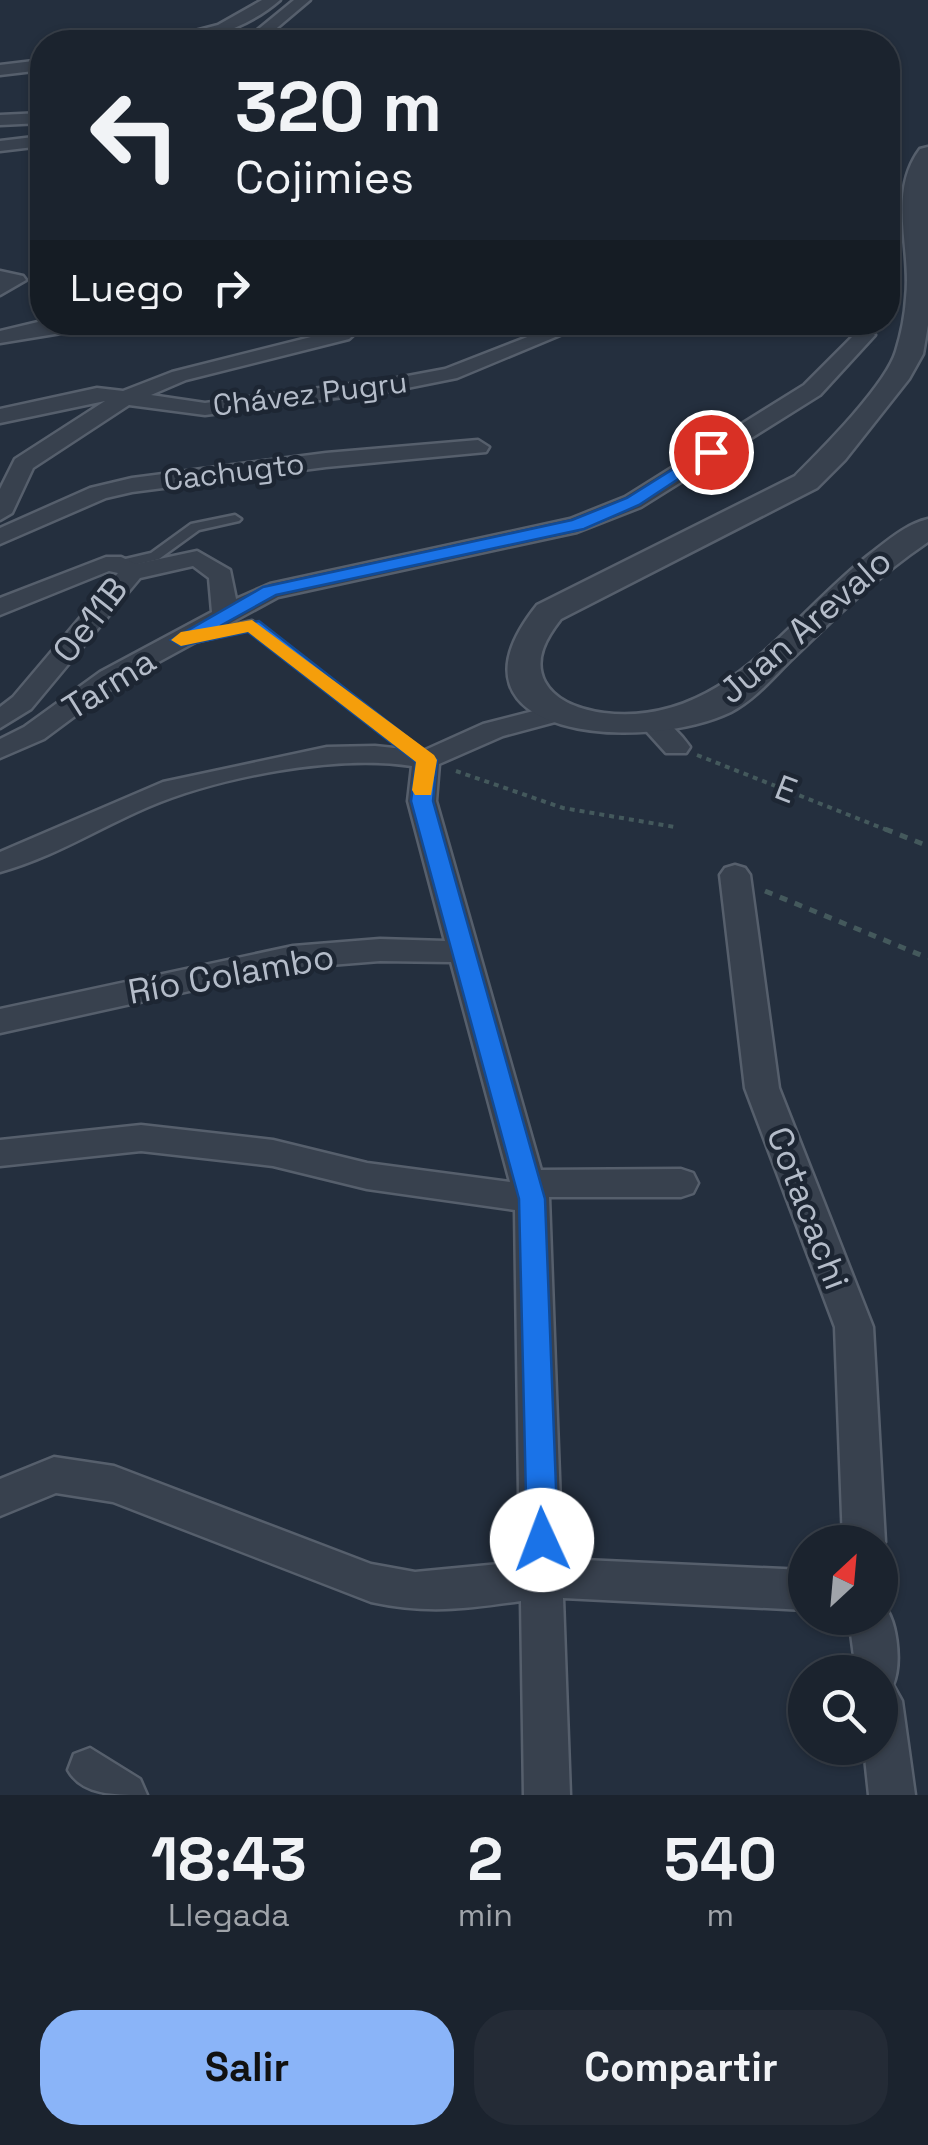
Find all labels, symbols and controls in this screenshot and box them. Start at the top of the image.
text: 320 m [235,62,442,151]
icon: left [70,70,200,200]
text: Cojimies [235,149,414,206]
icon: right [204,260,259,315]
text: Luego [70,264,184,312]
street label: Chávez Pugru [211,362,409,425]
pin [669,410,754,495]
icon: arrive [684,425,739,480]
street label: Cachugto [161,444,307,499]
street label: Juan Arevalo [710,539,900,713]
street label: Oe11B [43,568,137,672]
street label: Tarma [54,639,164,729]
street label: E [769,765,803,813]
street label: Río Colambo [125,934,337,1014]
street label: Cotacachi [757,1120,859,1296]
position arrow [490,1488,594,1592]
north arrow [788,1525,898,1635]
map controls [788,1525,898,1765]
button: search [788,1655,898,1765]
text: 18:43 [151,1821,307,1898]
text: 2 [467,1821,503,1898]
text: 540 [664,1821,777,1898]
text: Llegada [168,1895,290,1935]
text: min [458,1895,513,1935]
text: m [707,1895,734,1935]
button: Salir [40,2010,454,2125]
button: Compartir [474,2010,888,2125]

